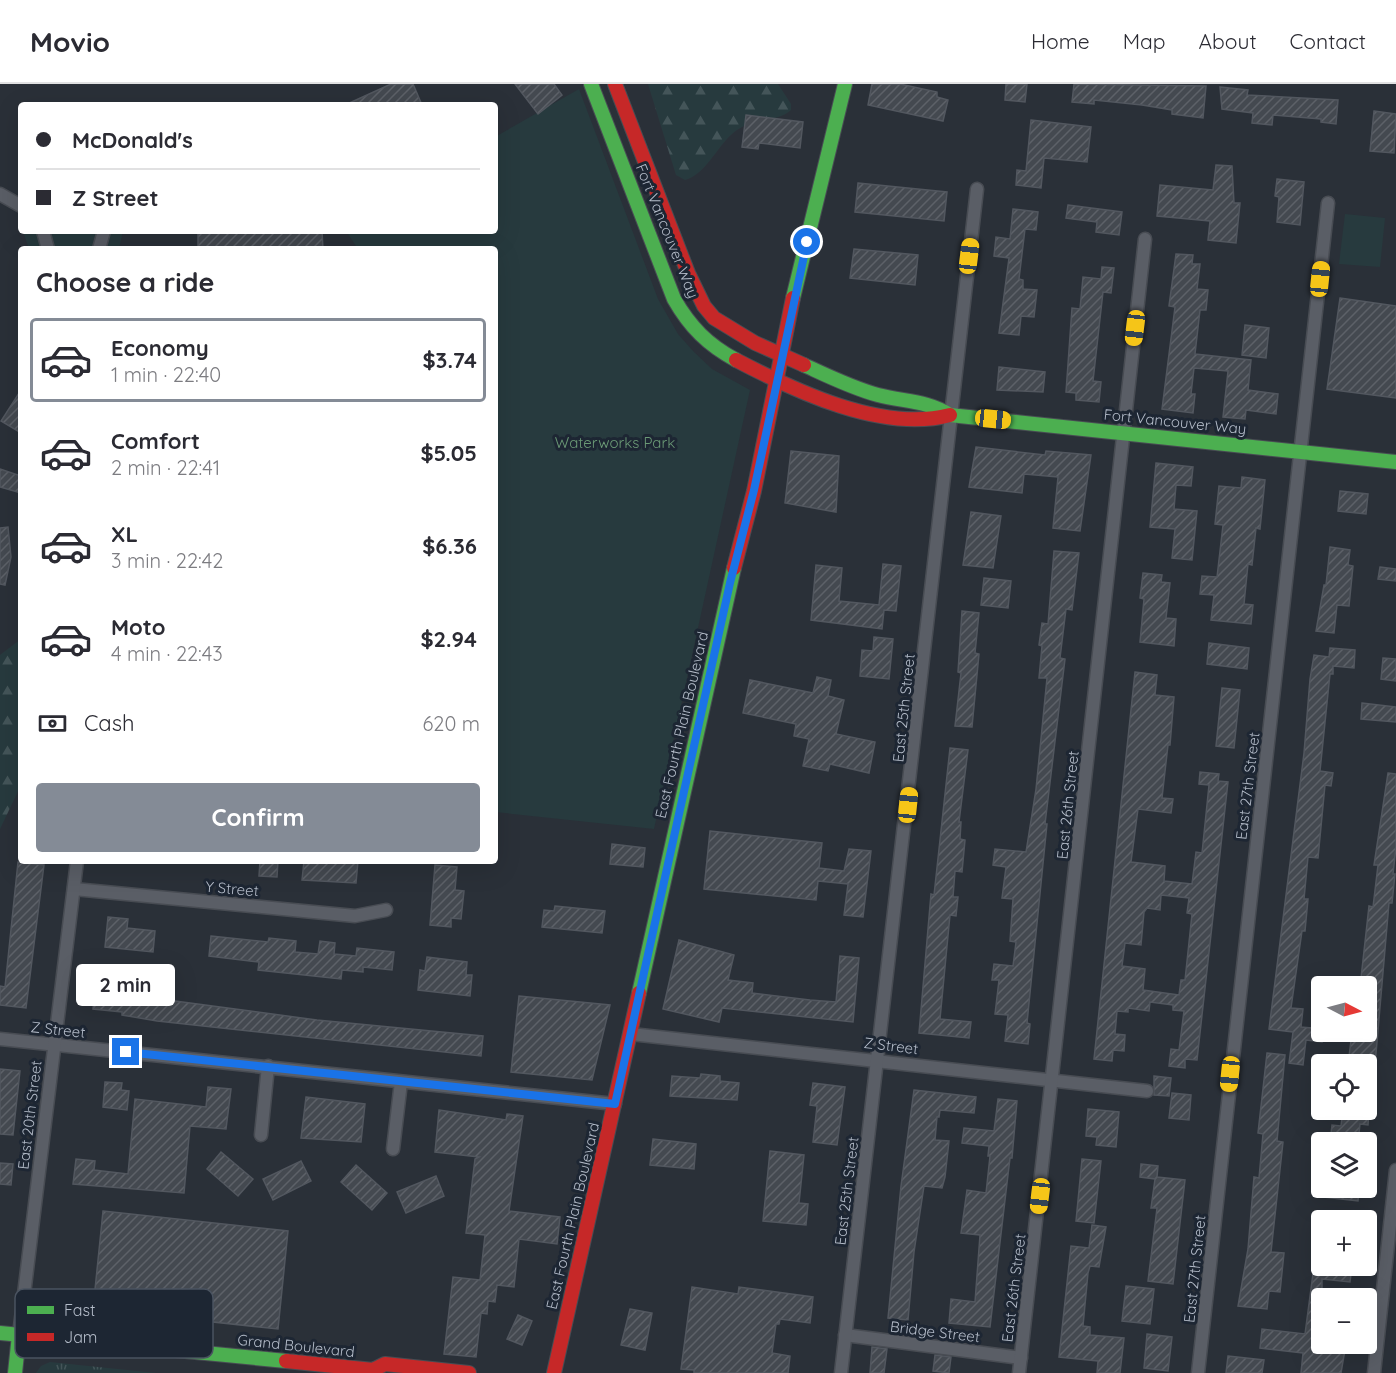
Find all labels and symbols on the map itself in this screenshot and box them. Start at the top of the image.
street label: Fort Vancouver Way [632,161,703,301]
route start [793,228,820,255]
car [958,237,980,275]
car [1309,260,1331,298]
car [1124,309,1146,347]
street label: Fort Vancouver Way [1103,405,1247,438]
car [974,408,1012,430]
park label: Waterworks Park [555,433,675,452]
street label: East Fourth Plain Boulevard [651,630,712,820]
street label: East 25th Street [888,653,919,763]
street label: East 27th Street [1231,731,1264,841]
street label: East 26th Street [1052,750,1083,860]
car [897,786,919,824]
street label: Y Street [205,877,260,900]
callout: 2 min [76,965,176,1007]
north arrow [1311,976,1377,1042]
street label: Z Street [30,1017,86,1042]
street label: Z Street [863,1033,919,1058]
route end [112,1038,139,1065]
car [1219,1055,1241,1093]
street label: East 20th Street [13,1059,46,1171]
street label: East Fourth Plain Boulevard [542,1121,603,1311]
street label: East 25th Street [830,1136,863,1246]
car [1029,1177,1051,1215]
street label: East 27th Street [1179,1214,1210,1324]
street label: East 26th Street [997,1233,1030,1343]
legend [15,1289,213,1358]
text: Fast [64,1300,95,1320]
street label: Bridge Street [889,1317,981,1346]
text: Jam [64,1327,97,1347]
street label: Grand Boulevard [237,1330,355,1361]

